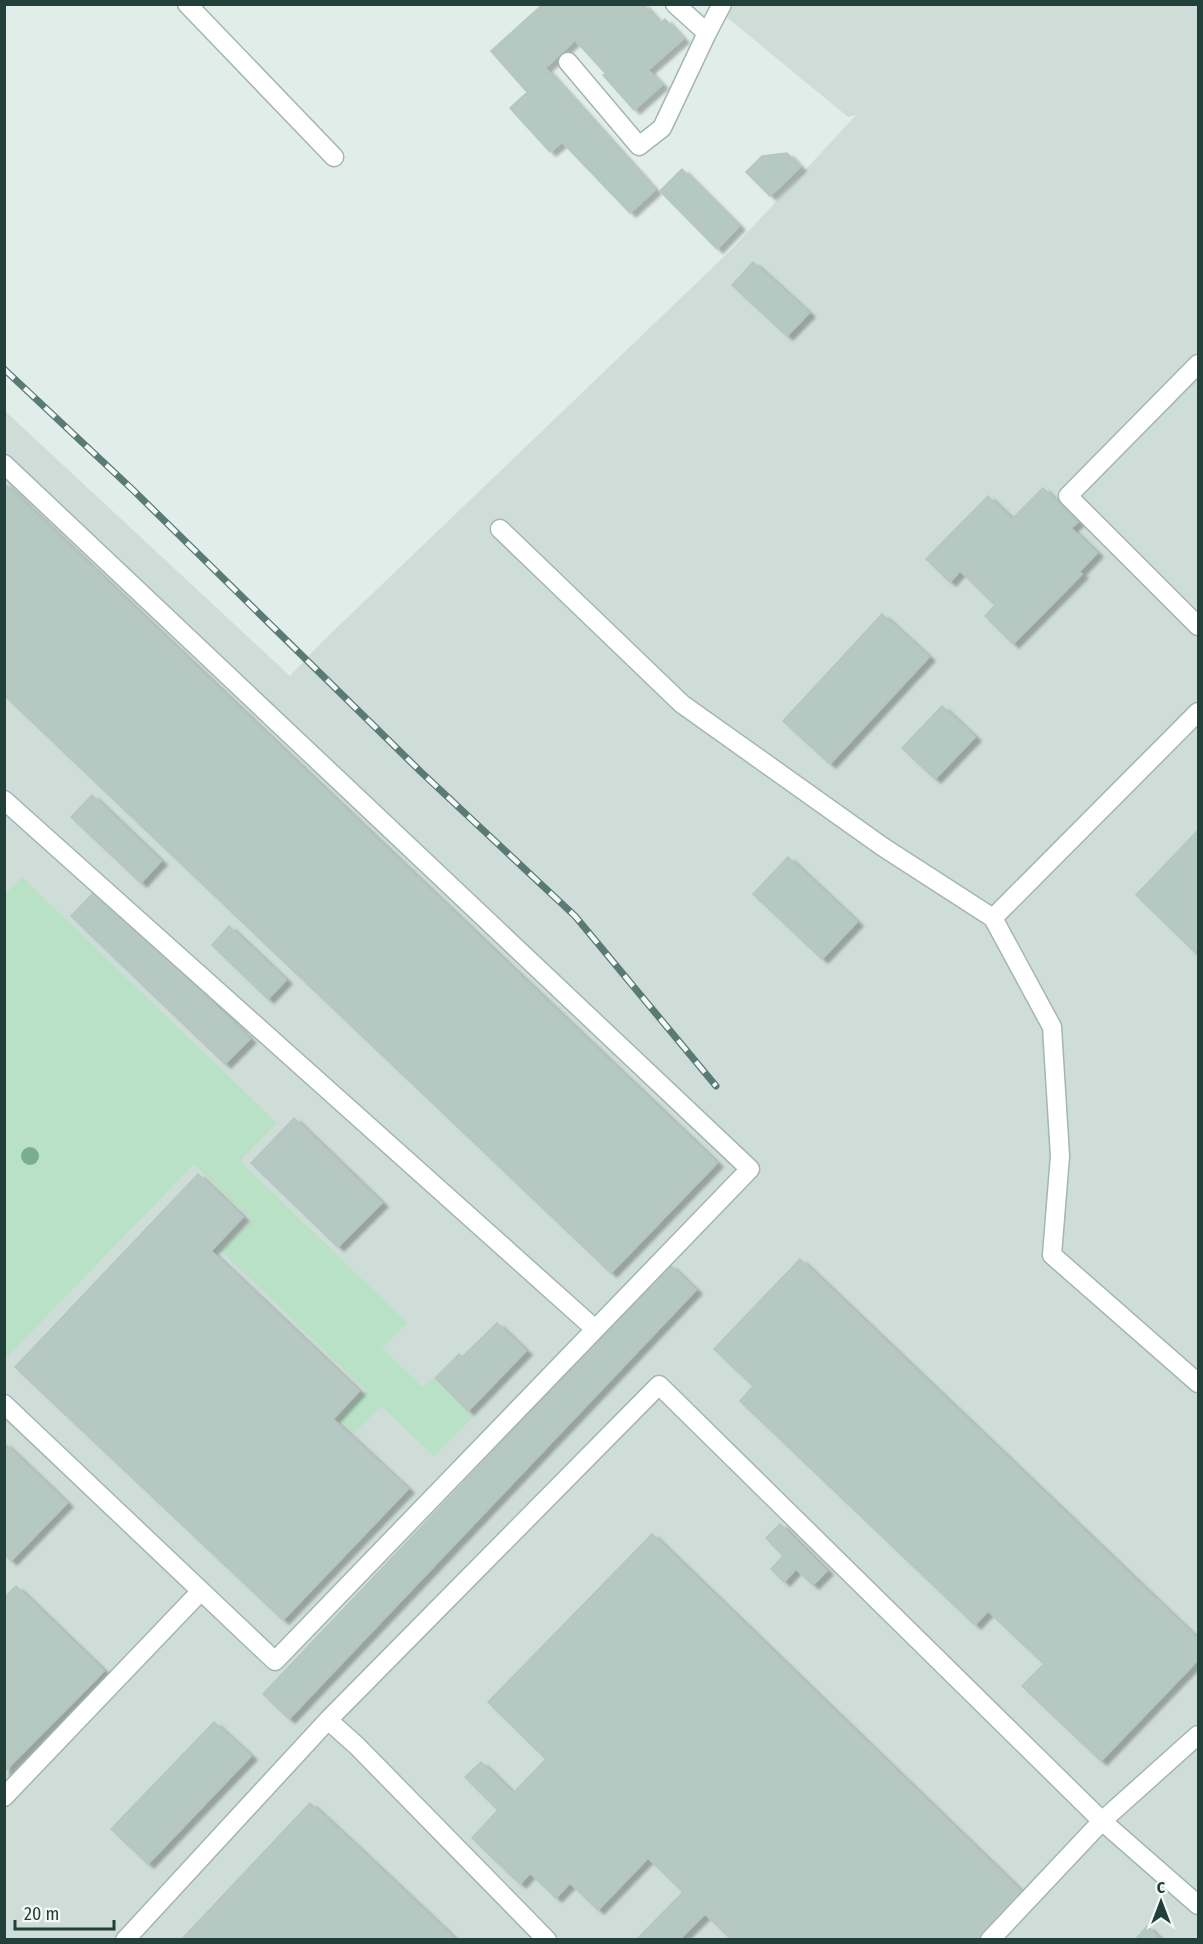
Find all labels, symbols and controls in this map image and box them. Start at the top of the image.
north arrow [1131,1872,1191,1932]
text: С [1157,1878,1166,1897]
scale bar [15,1893,114,1931]
text: 20 m [24,1903,59,1925]

